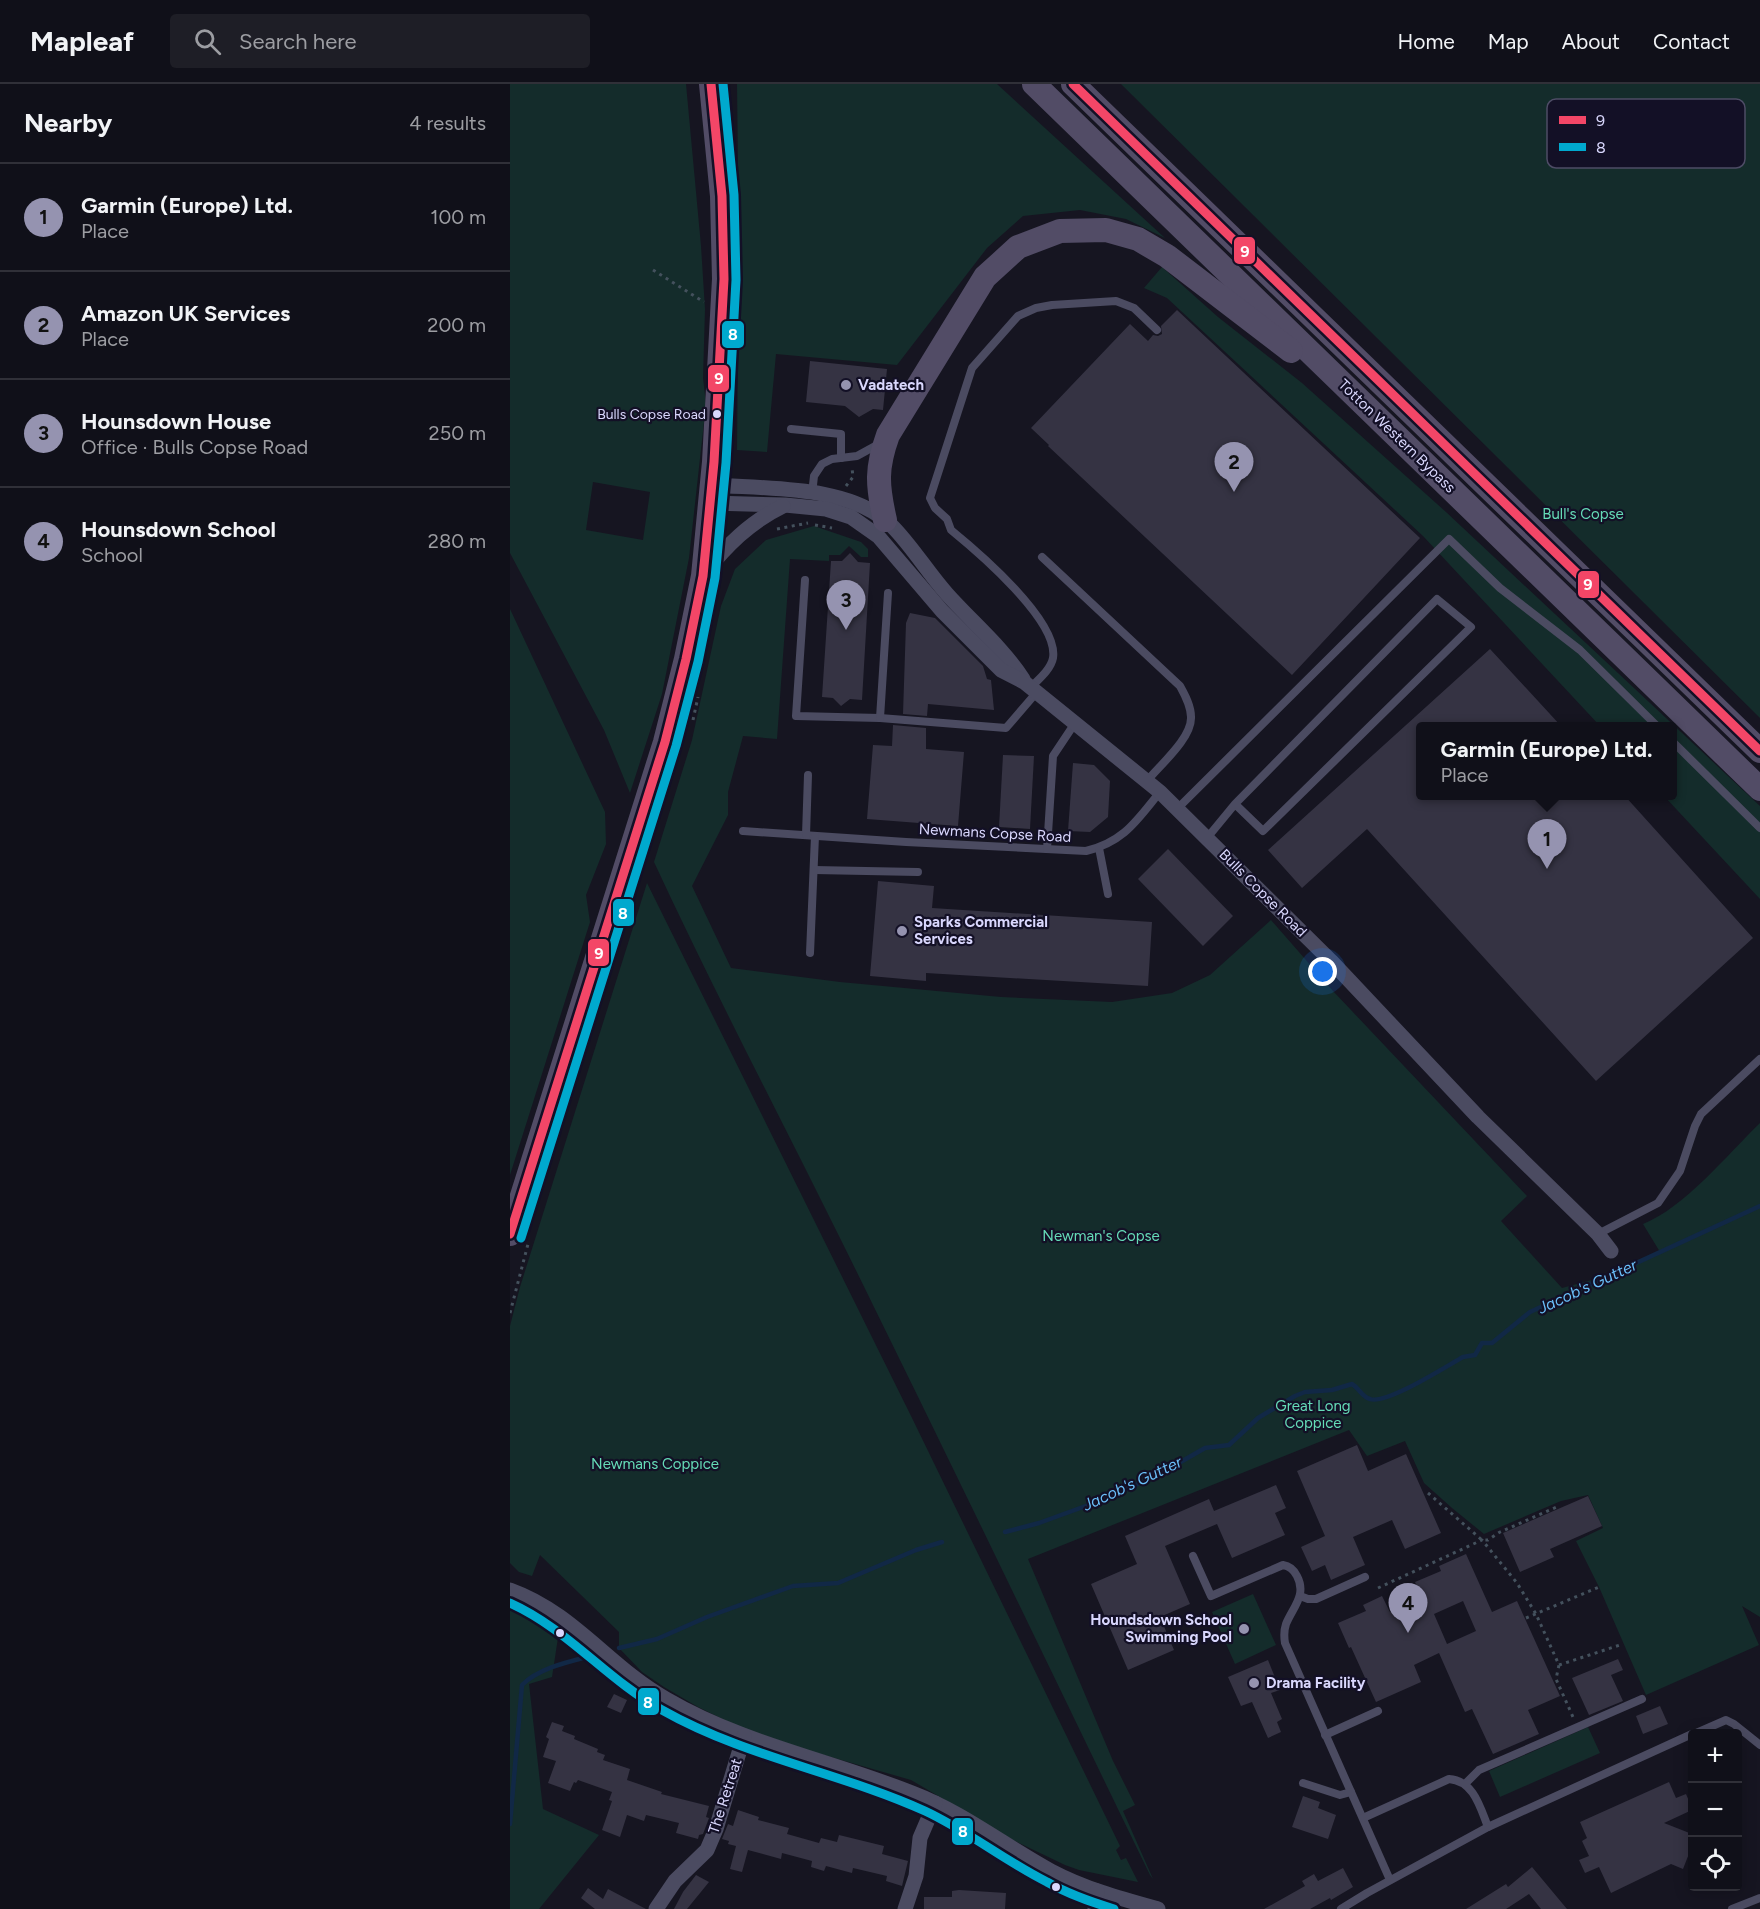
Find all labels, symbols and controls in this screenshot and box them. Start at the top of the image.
search box [170,14,590,68]
text: Mapleaf [30,24,134,58]
icon: search [191,25,224,58]
text: Search here [239,28,357,55]
text: Home [1398,29,1455,54]
text: Map [1488,29,1529,54]
text: About [1562,29,1620,54]
text: Contact [1653,29,1730,54]
legend [1547,99,1745,168]
text: Nearby [24,107,112,139]
text: 4 results [409,111,486,135]
text: 9 [1596,111,1605,130]
text: 8 [1596,138,1606,157]
text: Garmin (Europe) Ltd. [81,192,293,219]
text: 1 [39,205,48,229]
text: 100 m [430,205,486,229]
text: Place [81,219,129,243]
line badge: 9 [1233,236,1256,265]
text: 9 [1240,242,1250,261]
text: Amazon UK Services [81,300,290,327]
text: 2 [38,313,49,337]
text: 200 m [427,313,486,337]
line badge: 8 [721,320,745,349]
text: 8 [728,325,738,344]
text: Place [81,327,129,351]
line badge: 9 [707,364,730,393]
text: 9 [714,369,724,388]
street label: Totton Western Bypass [1335,375,1459,497]
place label: Vadatech [858,376,924,394]
marker: Vadatech [839,378,853,392]
place label: Bulls Copse Road [597,406,706,423]
text: Hounsdown House [81,408,271,435]
marker: Bulls Copse Road [711,408,723,420]
text: 3 [38,421,49,445]
text: 250 m [429,421,486,445]
text: Office · Bulls Copse Road [81,435,308,459]
pin: 2 [1214,442,1254,492]
park label: Bull's Copse [1542,505,1624,523]
text: Hounsdown School [81,516,276,543]
text: 4 [37,529,50,553]
text: 280 m [428,529,486,553]
text: School [81,543,143,567]
line badge: 9 [1577,570,1600,599]
text: 9 [1583,575,1593,594]
pin: 3 [826,580,866,630]
popup [1416,722,1677,800]
text: Garmin (Europe) Ltd. [1441,736,1652,763]
text: Place [1441,763,1488,787]
street label: Newmans Copse Road [918,820,1072,846]
pin: 1 [1528,820,1566,869]
street label: Bulls Copse Road [1215,845,1311,941]
line badge: 8 [612,898,635,927]
text: 8 [618,904,628,923]
place label: Sparks Commercial Services [914,913,1048,948]
marker: Sparks Commercial Services [895,924,909,938]
line badge: 9 [587,938,610,967]
text: 9 [594,944,604,963]
your location [1308,957,1337,986]
park label: Newman's Copse [1042,1227,1160,1245]
water label: Jacob's Gutter [1534,1255,1640,1318]
park label: Great Long Coppice [1275,1397,1351,1432]
water label: Jacob's Gutter [1079,1452,1185,1515]
park label: Newmans Coppice [591,1455,719,1473]
pin: 4 [1388,1584,1428,1633]
place label: Houndsdown School Swimming Pool [1090,1611,1232,1646]
marker: Houndsdown School Swimming Pool [1237,1622,1251,1636]
unlabelled marker [554,1627,566,1639]
place label: Drama Facility [1266,1674,1366,1692]
marker: Drama Facility [1247,1676,1261,1690]
line badge: 8 [637,1687,660,1716]
text: 8 [643,1693,653,1712]
map controls [1688,1729,1742,1891]
button: + [1688,1729,1742,1783]
street label: The Retreat [704,1756,746,1836]
button: − [1688,1783,1742,1837]
line badge: 8 [951,1817,974,1846]
text: 8 [958,1822,968,1841]
button: locate [1688,1837,1742,1891]
unlabelled marker [1050,1881,1062,1893]

